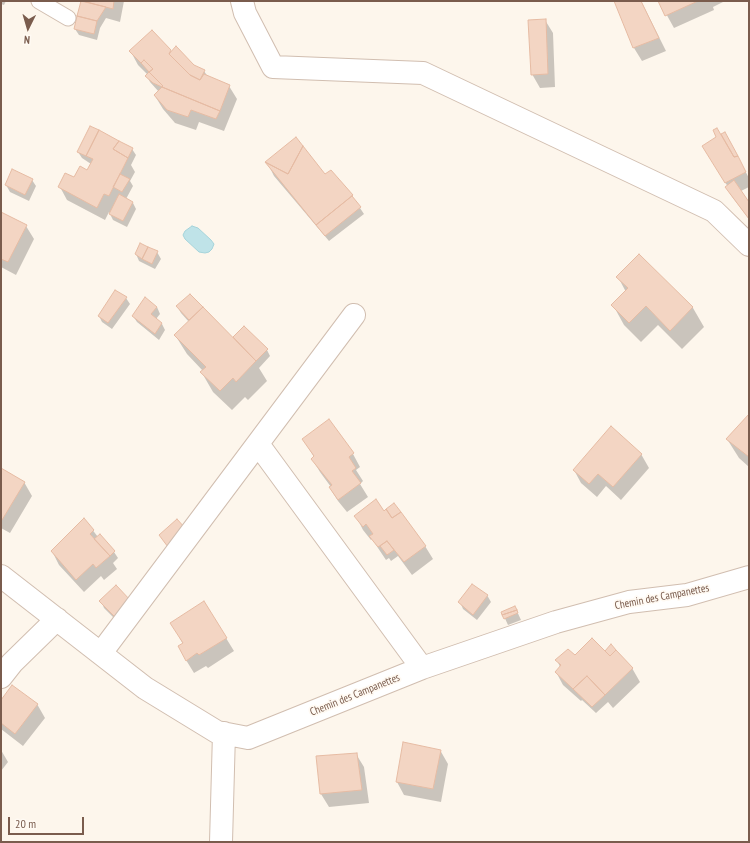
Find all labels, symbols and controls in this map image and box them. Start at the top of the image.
north arrow [8,8,48,48]
text: N [23,33,31,47]
street label: Chemin des Campanettes [614,581,710,613]
street label: Chemin des Campanettes [308,671,402,719]
scale bar [10,809,86,835]
text: 20 m [15,816,36,831]

